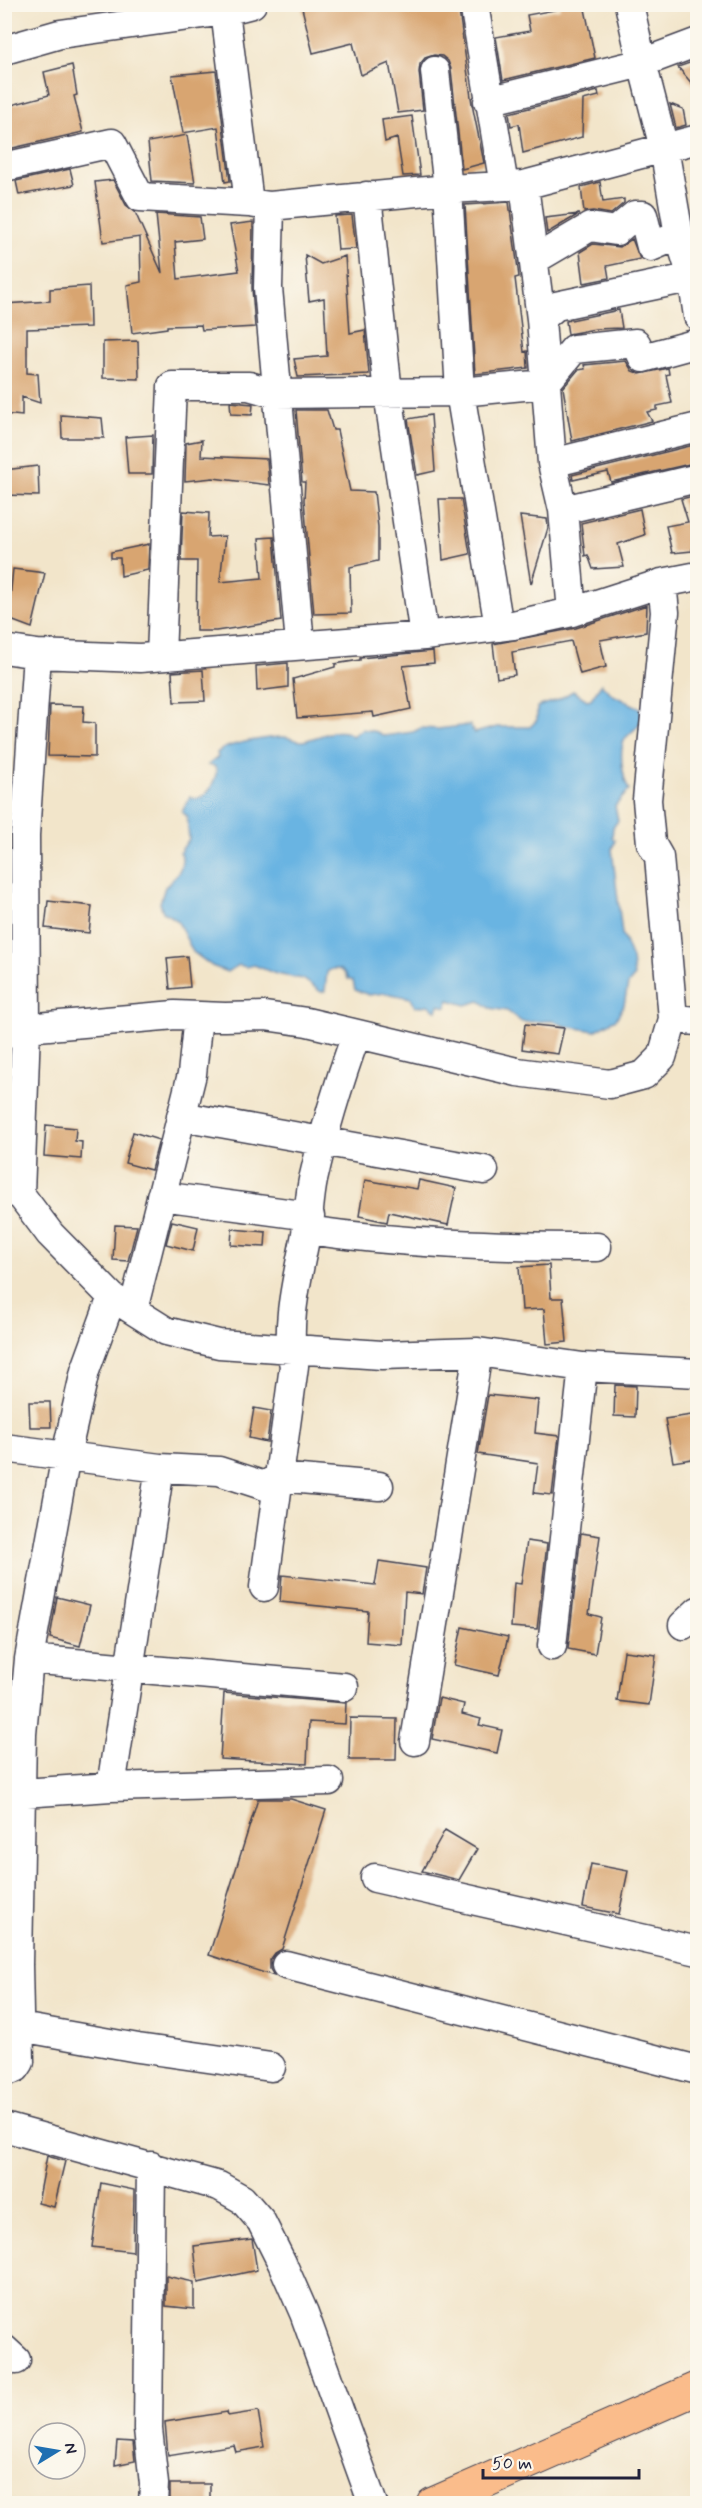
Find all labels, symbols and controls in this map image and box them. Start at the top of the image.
north arrow [27,2421,87,2481]
text: N [59,2441,82,2456]
scale bar [483,2442,639,2480]
text: 50 m [492,2452,532,2476]

